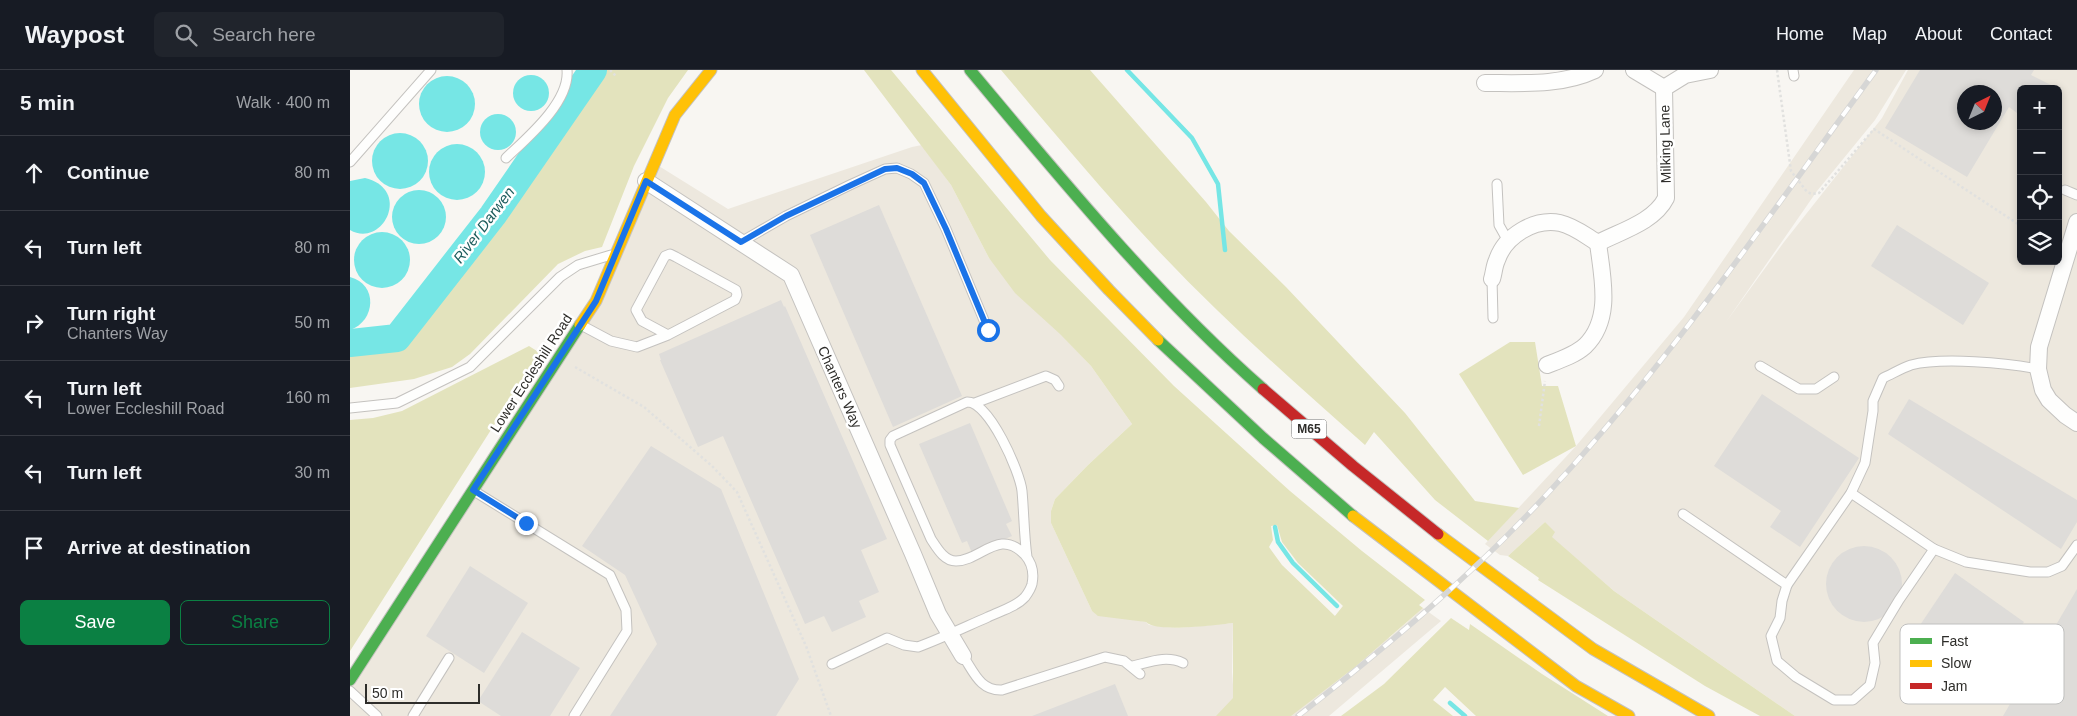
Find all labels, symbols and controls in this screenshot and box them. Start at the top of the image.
search box [154,12,504,57]
text: Waypost [25,21,124,48]
icon: search [172,21,200,49]
text: Search here [212,24,316,45]
text: Home [1776,24,1824,44]
text: Map [1852,24,1887,44]
text: About [1915,24,1962,44]
text: Contact [1990,24,2052,44]
north arrow [1957,85,2002,130]
map controls [2017,85,2062,265]
button: + [2017,85,2062,130]
text: 5 min [20,91,75,114]
text: Walk · 400 m [236,94,330,111]
street label: Milking Lane [1656,104,1674,183]
button: − [2017,130,2062,175]
icon: ahead [20,159,48,187]
text: Continue [67,162,149,183]
text: 80 m [294,164,330,181]
button: locate [2017,175,2062,220]
water label: River Darwen [449,183,518,266]
button: layers [2017,220,2062,265]
icon: left [20,234,48,262]
text: Turn left [67,237,142,258]
text: 80 m [294,239,330,256]
text: Turn right [67,303,155,324]
icon: right [20,309,48,337]
street label: Lower Eccleshill Road [487,311,575,435]
text: 50 m [294,314,330,331]
route start [977,319,1000,342]
text: Chanters Way [67,325,168,342]
street label: Chanters Way [815,343,865,431]
text: Turn left [67,378,142,399]
icon: left [20,384,48,412]
text: 160 m [286,389,330,406]
text: Lower Eccleshill Road [67,400,224,417]
road number: M65 [1292,419,1326,438]
icon: left [20,459,48,487]
text: Turn left [67,462,142,483]
text: 30 m [294,464,330,481]
route end [515,512,538,535]
icon: arrive [20,534,48,562]
text: Arrive at destination [67,537,251,558]
button: Save [20,600,170,645]
button: Share [180,600,330,645]
legend [1900,624,2064,704]
text: Fast [1941,633,1968,649]
text: Slow [1941,655,1972,671]
text: Jam [1941,678,1967,694]
scale bar [365,681,480,704]
text: 50 m [372,685,403,701]

